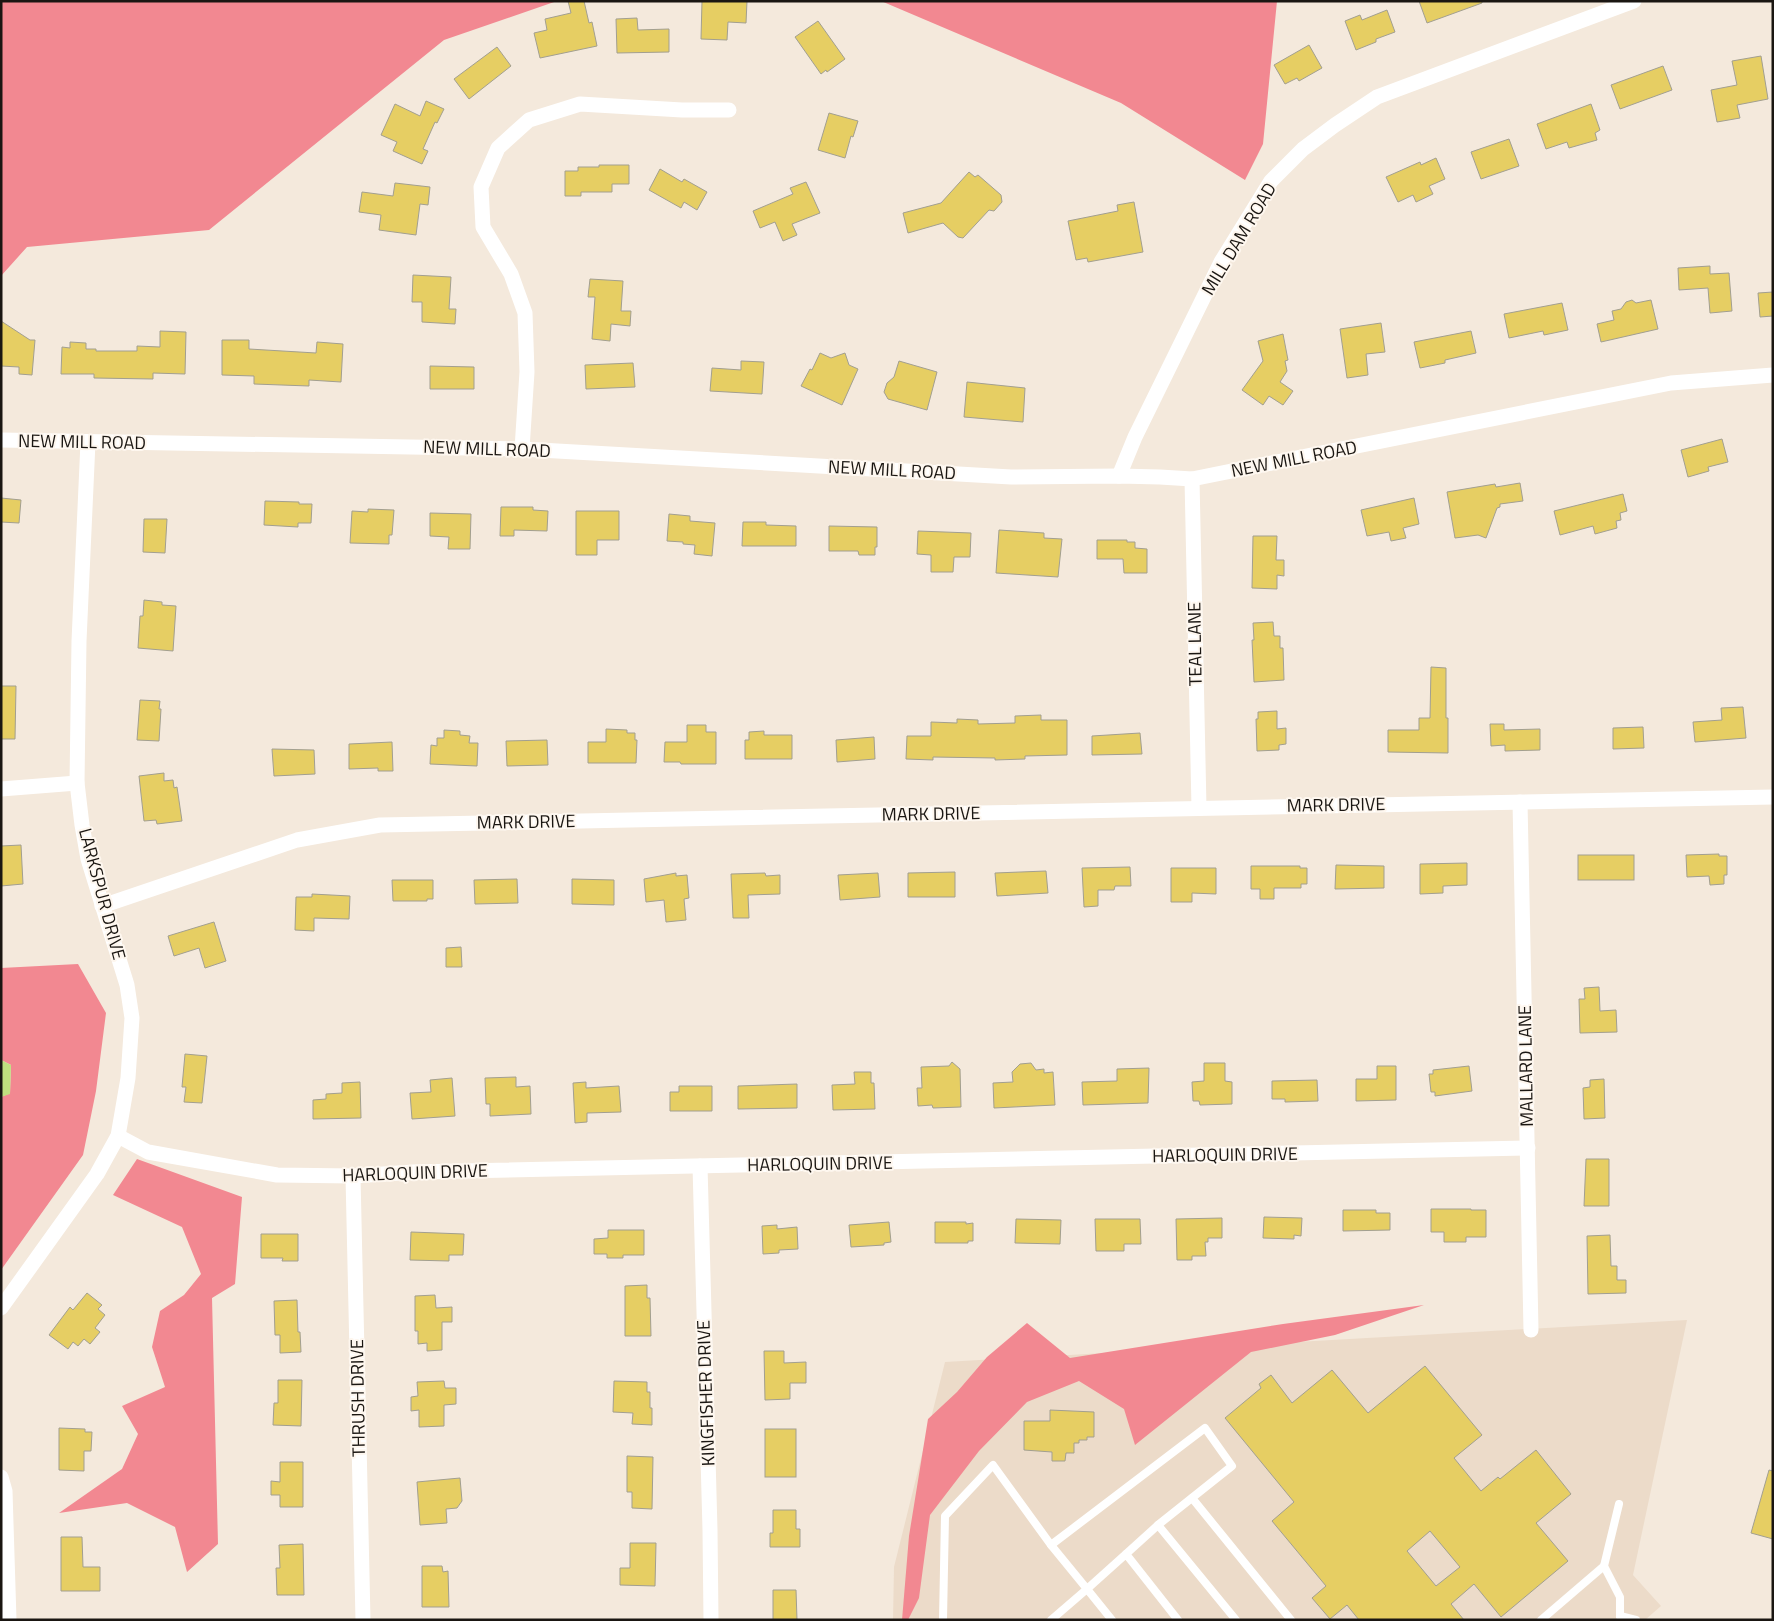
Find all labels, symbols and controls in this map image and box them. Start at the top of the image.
street label: MILL DAM ROAD [1194,177,1283,300]
street label: NEW MILL ROAD [18,427,146,456]
street label: NEW MILL ROAD [423,433,551,464]
street label: NEW MILL ROAD [1229,433,1359,484]
street label: NEW MILL ROAD [827,453,957,486]
street label: TEAL LANE [1180,602,1209,686]
street label: MARK DRIVE [1286,790,1386,819]
street label: MARK DRIVE [881,799,981,828]
street label: MARK DRIVE [476,807,576,836]
street label: LARKSPUR DRIVE [72,825,133,963]
street label: MALLARD LANE [1511,1005,1540,1127]
street label: HARLOQUIN DRIVE [1152,1140,1298,1169]
street label: HARLOQUIN DRIVE [747,1149,893,1178]
street label: HARLOQUIN DRIVE [342,1156,488,1189]
street label: KINGFISHER DRIVE [689,1319,722,1467]
street label: THRUSH DRIVE [343,1339,372,1457]

